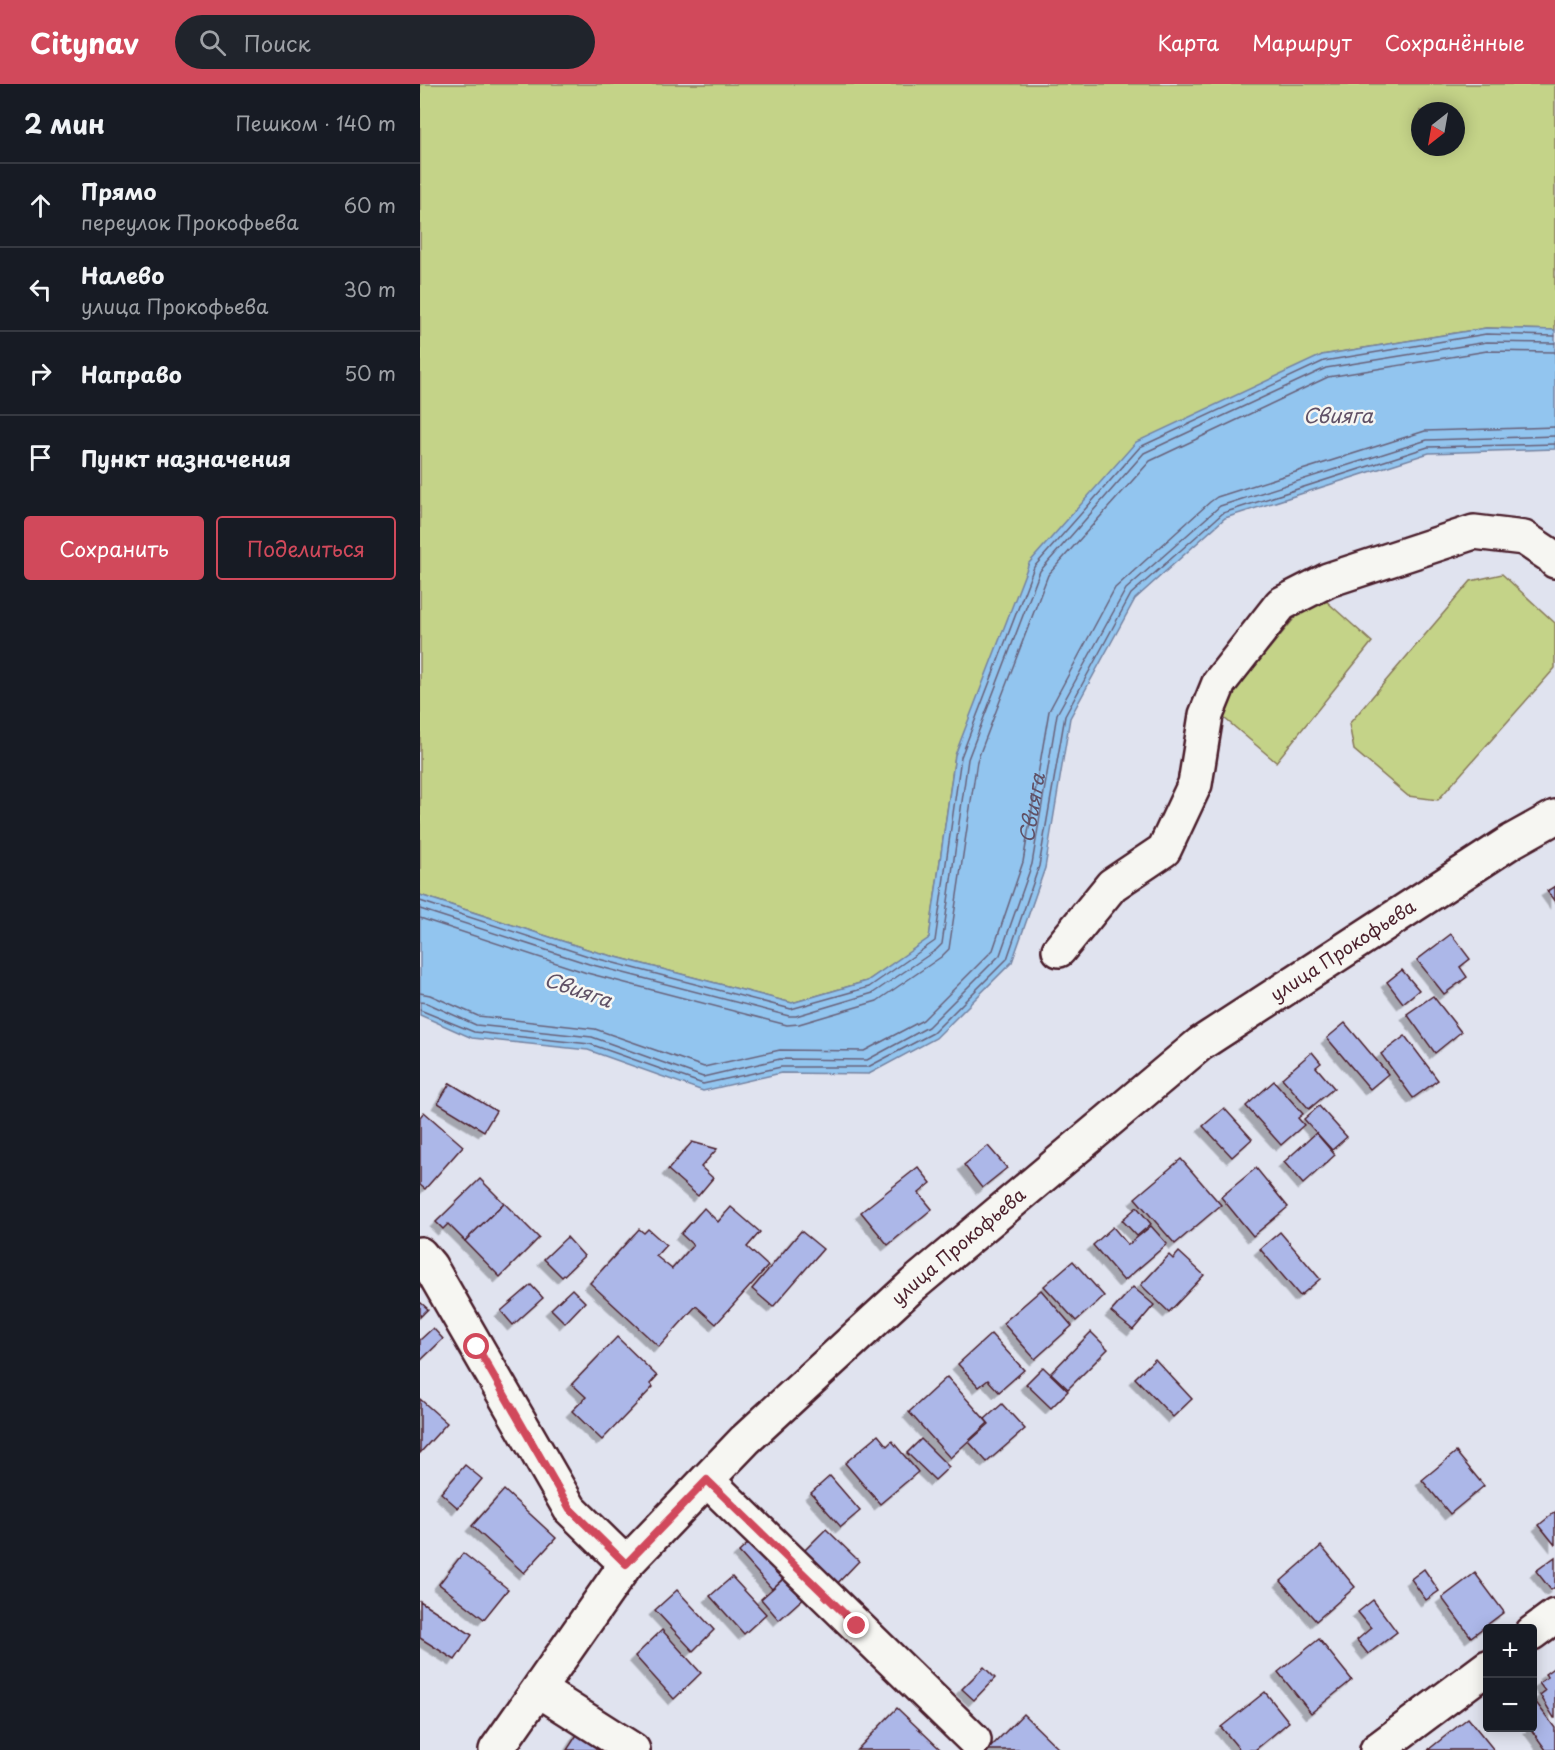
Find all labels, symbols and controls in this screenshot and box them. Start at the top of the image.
search box [175,15,595,69]
text: Citynav [30,21,139,64]
icon: search [196,26,229,59]
text: Поиск [244,26,311,59]
text: Карта [1158,26,1219,58]
text: Маршрут [1252,26,1352,58]
text: Сохранённые [1385,26,1525,58]
north arrow [1411,102,1465,156]
text: 2 мин [24,104,105,143]
text: Пешком · 140 m [235,108,396,138]
text: Прямо [81,174,156,207]
icon: ahead [24,189,57,222]
text: 60 m [344,190,396,220]
text: переулок Прокофьева [81,207,299,237]
text: Налево [81,258,164,291]
icon: left [24,273,57,306]
text: 30 m [343,274,396,304]
text: улица Прокофьева [81,291,269,321]
icon: right [24,357,57,390]
text: Направо [81,357,182,390]
text: 50 m [344,358,396,388]
water label: Свияга [1303,400,1373,430]
icon: arrive [24,441,57,474]
text: Пункт назначения [81,441,291,474]
button: Сохранить [24,516,204,580]
button: Поделиться [216,516,396,580]
water label: Свияга [1011,770,1052,845]
street label: улица Прокофьева [1264,892,1421,1007]
water label: Свияга [540,964,617,1015]
street label: улица Прокофьева [885,1180,1032,1311]
route start [463,1333,489,1359]
route end [843,1612,869,1638]
map controls [1483,1624,1537,1732]
button: + [1483,1624,1537,1678]
button: − [1483,1678,1537,1732]

